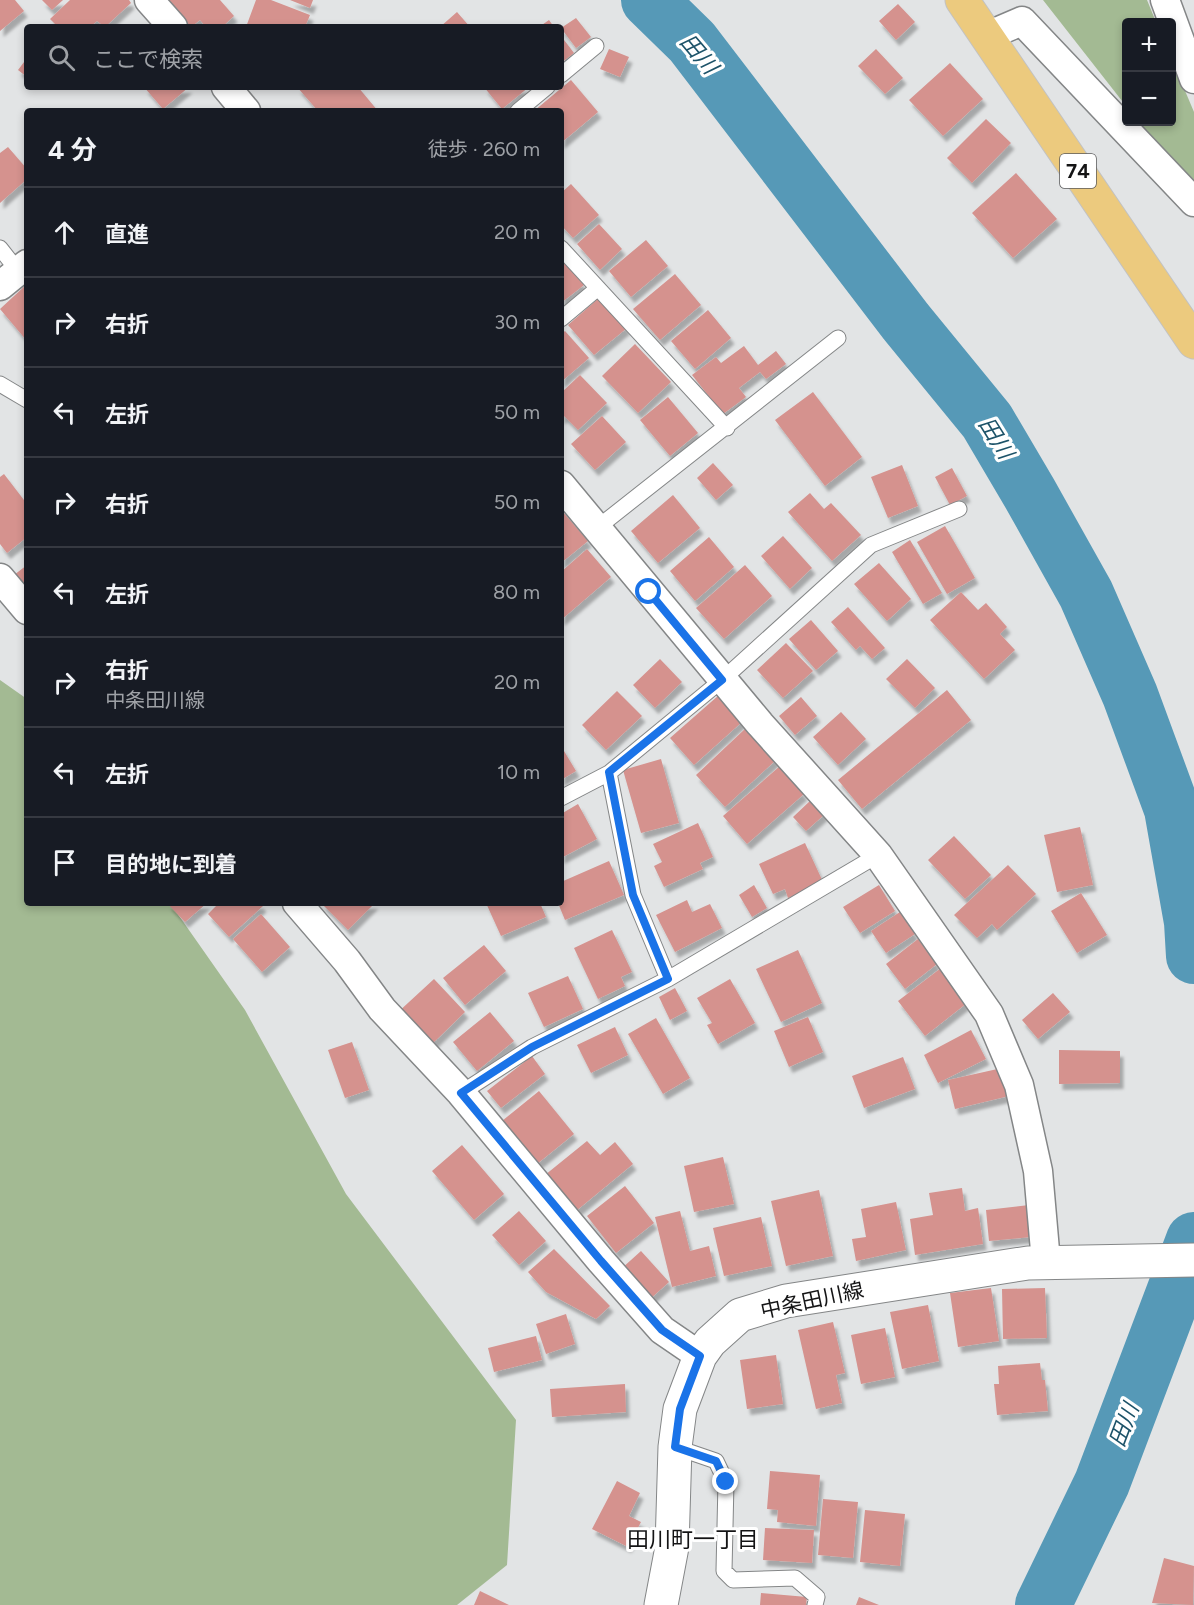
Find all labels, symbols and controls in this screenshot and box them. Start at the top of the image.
map controls [1122,18,1176,126]
button: + [1122,18,1176,72]
search box [24,24,564,90]
water label: 田川 [675,28,725,81]
icon: search [45,41,78,74]
text: ここで検索 [93,46,203,73]
button: − [1122,72,1176,126]
text: 4 分 [48,134,97,166]
text: 徒歩 · 260 m [428,137,540,161]
road number: 74 [1060,154,1096,188]
icon: ahead [48,216,81,249]
text: 20 m [494,220,540,244]
text: 直進 [105,221,149,248]
icon: right [48,306,81,339]
text: 30 m [494,310,540,334]
text: 右折 [105,311,149,338]
icon: left [48,396,81,429]
text: 50 m [494,400,540,424]
text: 左折 [105,401,149,428]
water label: 田川 [973,412,1020,466]
icon: right [48,486,81,519]
text: 50 m [494,490,540,514]
text: 右折 [105,491,149,518]
icon: left [48,576,81,609]
route start [635,578,661,604]
text: 80 m [493,580,540,604]
text: 左折 [105,581,149,608]
text: 右折 [105,657,149,684]
icon: right [48,666,81,699]
text: 20 m [494,670,540,694]
text: 中条田川線 [105,688,205,712]
icon: left [48,756,81,789]
text: 10 m [497,760,540,784]
text: 左折 [105,761,149,788]
icon: arrive [48,846,81,879]
text: 目的地に到着 [105,851,237,878]
street label: 中条田川線 [758,1277,866,1323]
water label: 田川 [1104,1398,1145,1450]
route end [712,1468,738,1494]
district label: 田川町一丁目 [627,1526,759,1553]

